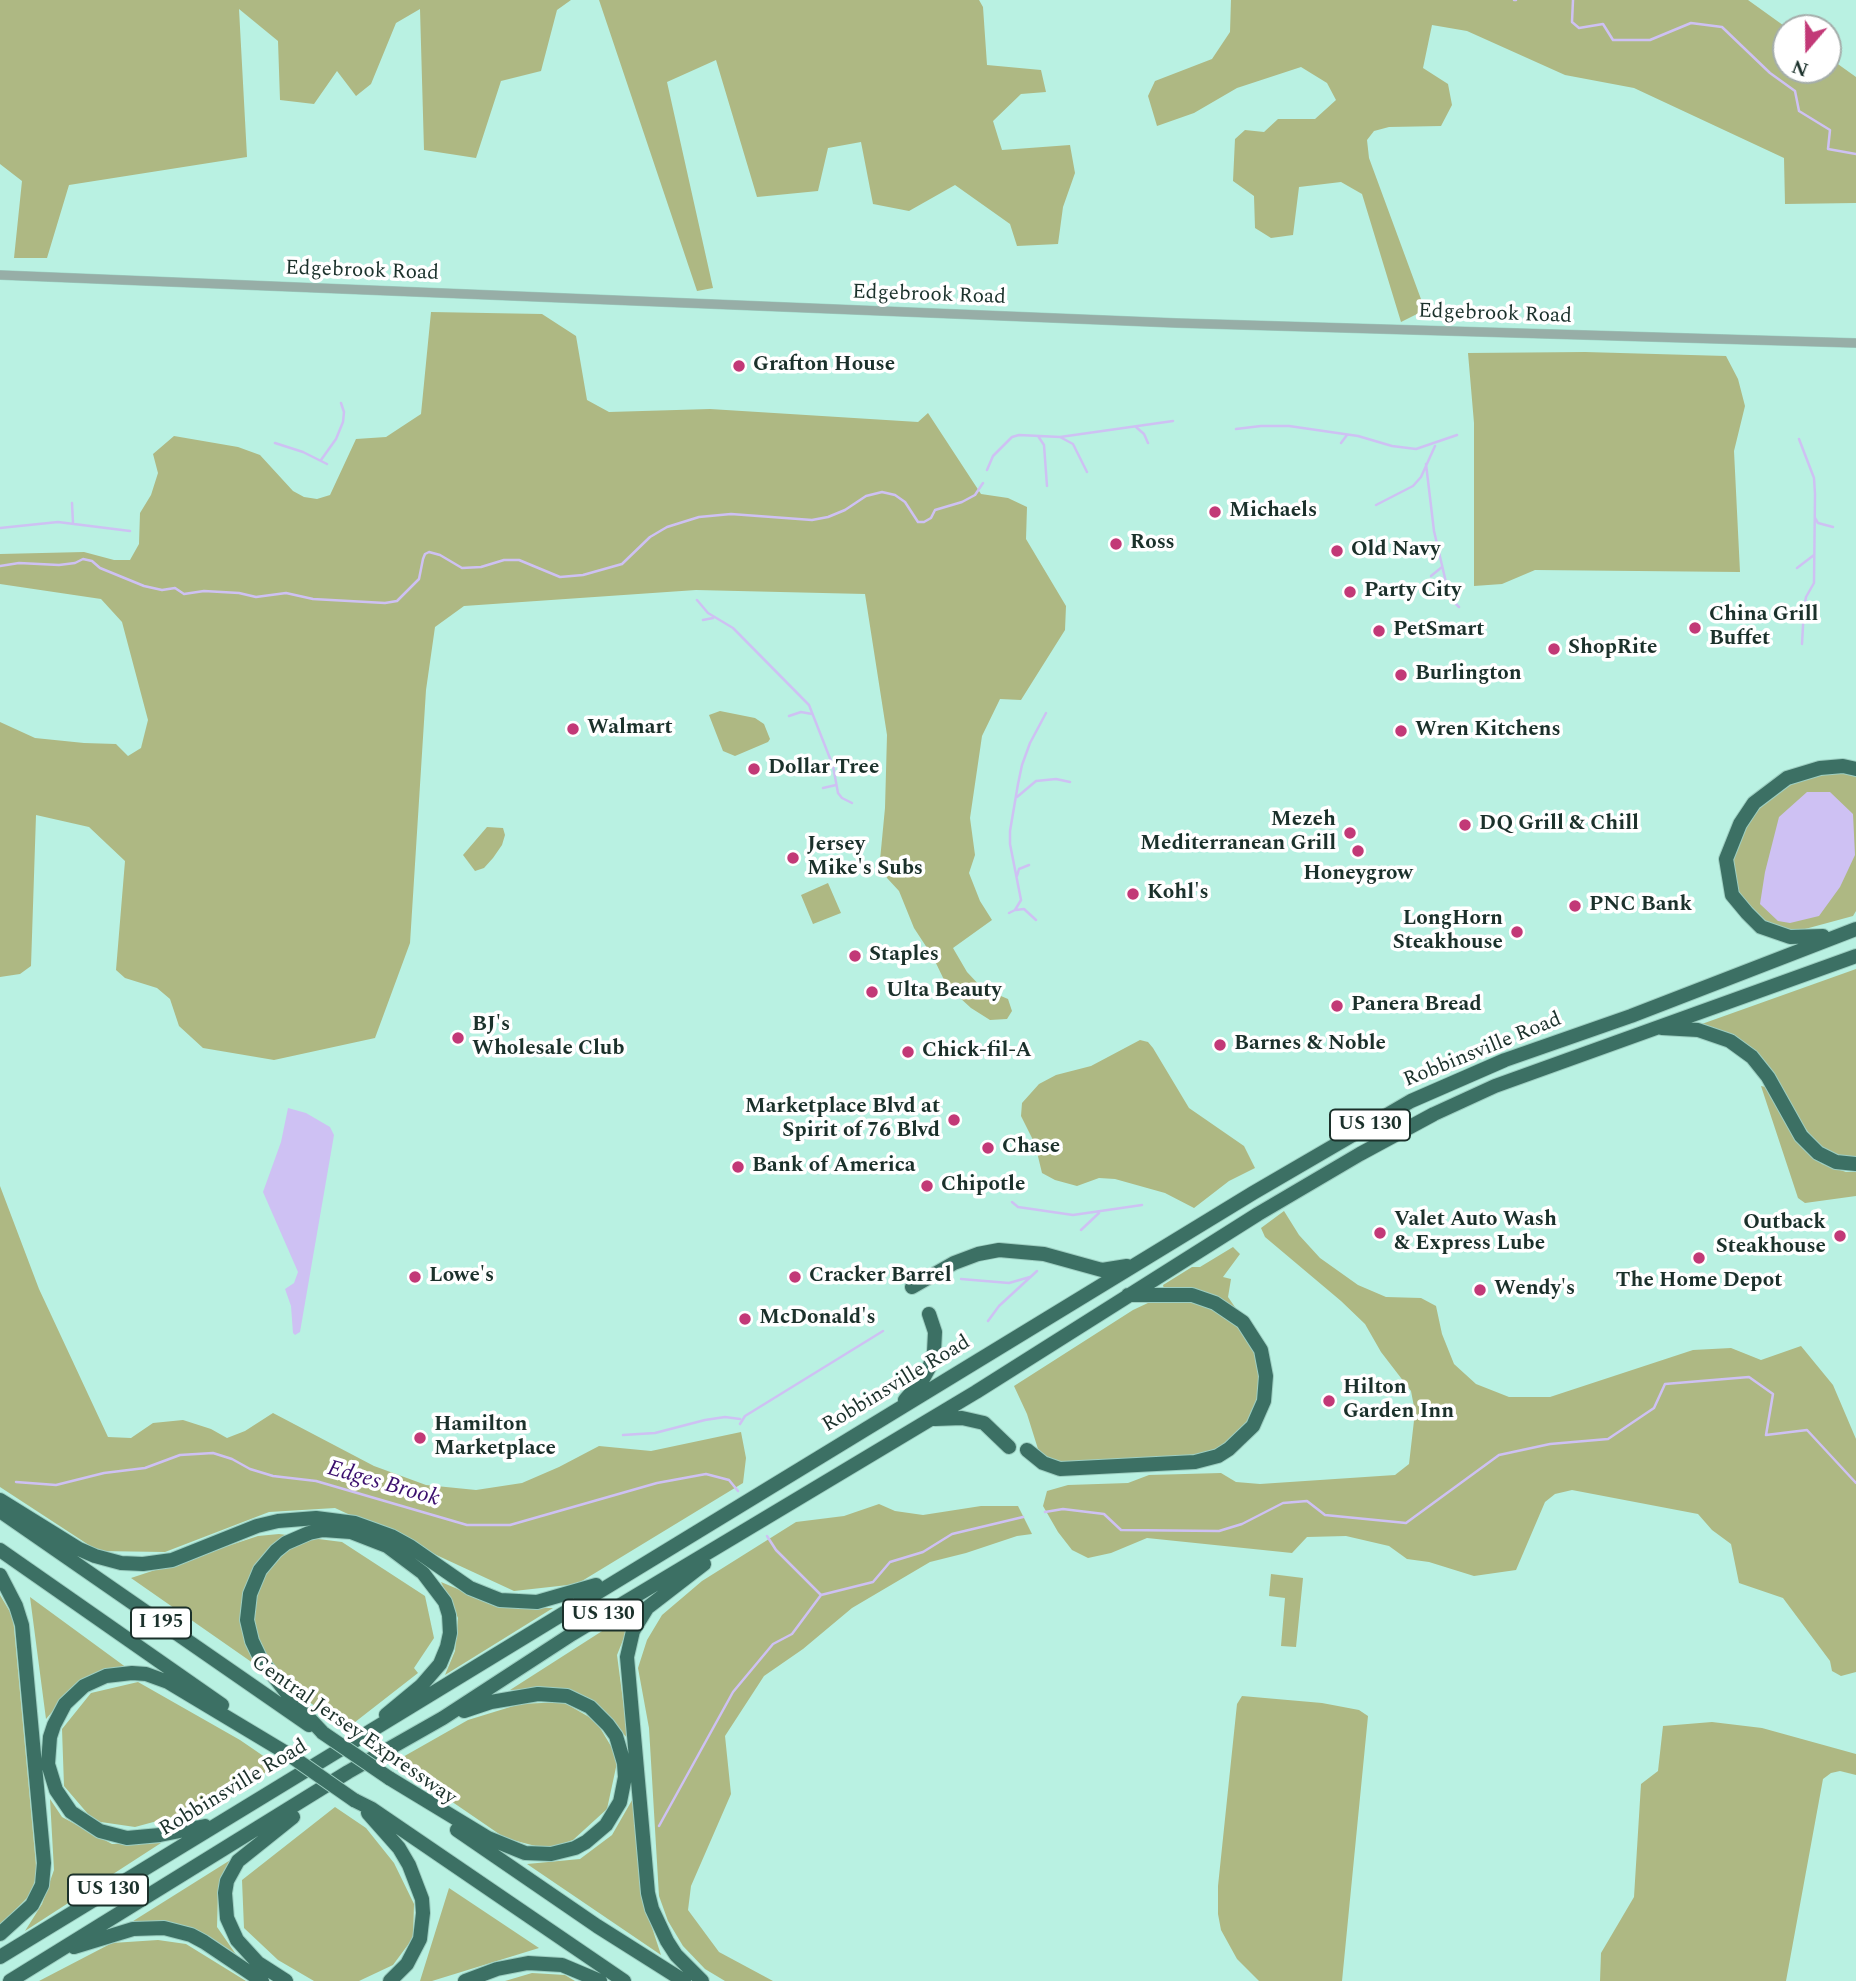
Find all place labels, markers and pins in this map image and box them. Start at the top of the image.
place label: Grafton House [753,353,895,379]
marker: Grafton House [731,358,747,374]
place label: Michaels [1229,499,1317,525]
marker: Michaels [1207,504,1223,520]
place label: Ross [1130,531,1175,557]
marker: Ross [1108,536,1124,552]
place label: Old Navy [1351,538,1440,564]
marker: Old Navy [1329,543,1345,559]
place label: Party City [1364,579,1461,605]
marker: Party City [1342,584,1358,600]
place label: China Grill Buffet [1709,603,1818,653]
place label: PetSmart [1393,618,1484,644]
marker: China Grill Buffet [1687,620,1703,636]
marker: PetSmart [1371,623,1387,639]
place label: ShopRite [1568,636,1658,662]
marker: ShopRite [1546,641,1562,657]
place label: Burlington [1415,662,1522,688]
marker: Burlington [1393,667,1409,683]
place label: Walmart [587,716,673,742]
place label: Wren Kitchens [1415,718,1561,744]
marker: Walmart [565,721,581,737]
marker: Wren Kitchens [1393,723,1409,739]
place label: Dollar Tree [768,756,879,782]
marker: Dollar Tree [746,761,762,777]
place label: Mezeh Mediterranean Grill [1140,808,1336,858]
place label: DQ Grill & Chill [1479,812,1639,838]
marker: DQ Grill & Chill [1457,817,1473,833]
marker: Mezeh Mediterranean Grill [1342,825,1358,841]
place label: Jersey Mike's Subs [807,833,923,883]
marker: Honeygrow [1350,843,1366,859]
marker: Jersey Mike's Subs [785,850,801,866]
place label: Honeygrow [1303,862,1413,888]
place label: Kohl's [1147,881,1209,907]
marker: Kohl's [1125,886,1141,902]
place label: PNC Bank [1589,893,1692,919]
marker: PNC Bank [1567,898,1583,914]
place label: LongHorn Steakhouse [1393,907,1503,957]
marker: LongHorn Steakhouse [1509,924,1525,940]
place label: Staples [869,943,939,969]
marker: Staples [847,948,863,964]
place label: Ulta Beauty [886,979,1001,1005]
marker: Ulta Beauty [864,984,880,1000]
place label: Panera Bread [1351,993,1482,1019]
marker: Panera Bread [1329,998,1345,1014]
place label: BJ's Wholesale Club [472,1013,624,1063]
marker: BJ's Wholesale Club [450,1030,466,1046]
place label: Barnes & Noble [1234,1032,1386,1058]
marker: Barnes & Noble [1212,1037,1228,1053]
place label: Chick-fil-A [922,1039,1032,1065]
marker: Chick-fil-A [900,1044,916,1060]
place label: Marketplace Blvd at Spirit of 76 Blvd [745,1095,940,1145]
marker: Marketplace Blvd at Spirit of 76 Blvd [946,1112,962,1128]
place label: Chase [1002,1135,1060,1161]
marker: Chase [980,1140,996,1156]
place label: Bank of America [752,1154,916,1180]
marker: Bank of America [730,1159,746,1175]
place label: Chipotle [941,1173,1025,1199]
marker: Chipotle [919,1178,935,1194]
place label: Valet Auto Wash & Express Lube [1394,1208,1557,1258]
place label: Outback Steakhouse [1716,1211,1826,1261]
marker: Valet Auto Wash & Express Lube [1372,1225,1388,1241]
marker: Outback Steakhouse [1832,1228,1848,1244]
marker: The Home Depot [1691,1250,1707,1266]
place label: Lowe's [429,1264,494,1290]
place label: Cracker Barrel [809,1264,952,1290]
marker: Lowe's [407,1269,423,1285]
marker: Cracker Barrel [787,1269,803,1285]
place label: The Home Depot [1616,1269,1782,1295]
place label: Wendy's [1494,1277,1575,1303]
marker: Wendy's [1472,1282,1488,1298]
place label: McDonald's [759,1306,876,1332]
marker: McDonald's [737,1311,753,1327]
place label: Hilton Garden Inn [1343,1376,1454,1426]
marker: Hilton Garden Inn [1321,1393,1337,1409]
place label: Hamilton Marketplace [434,1413,556,1463]
marker: Hamilton Marketplace [412,1430,428,1446]

